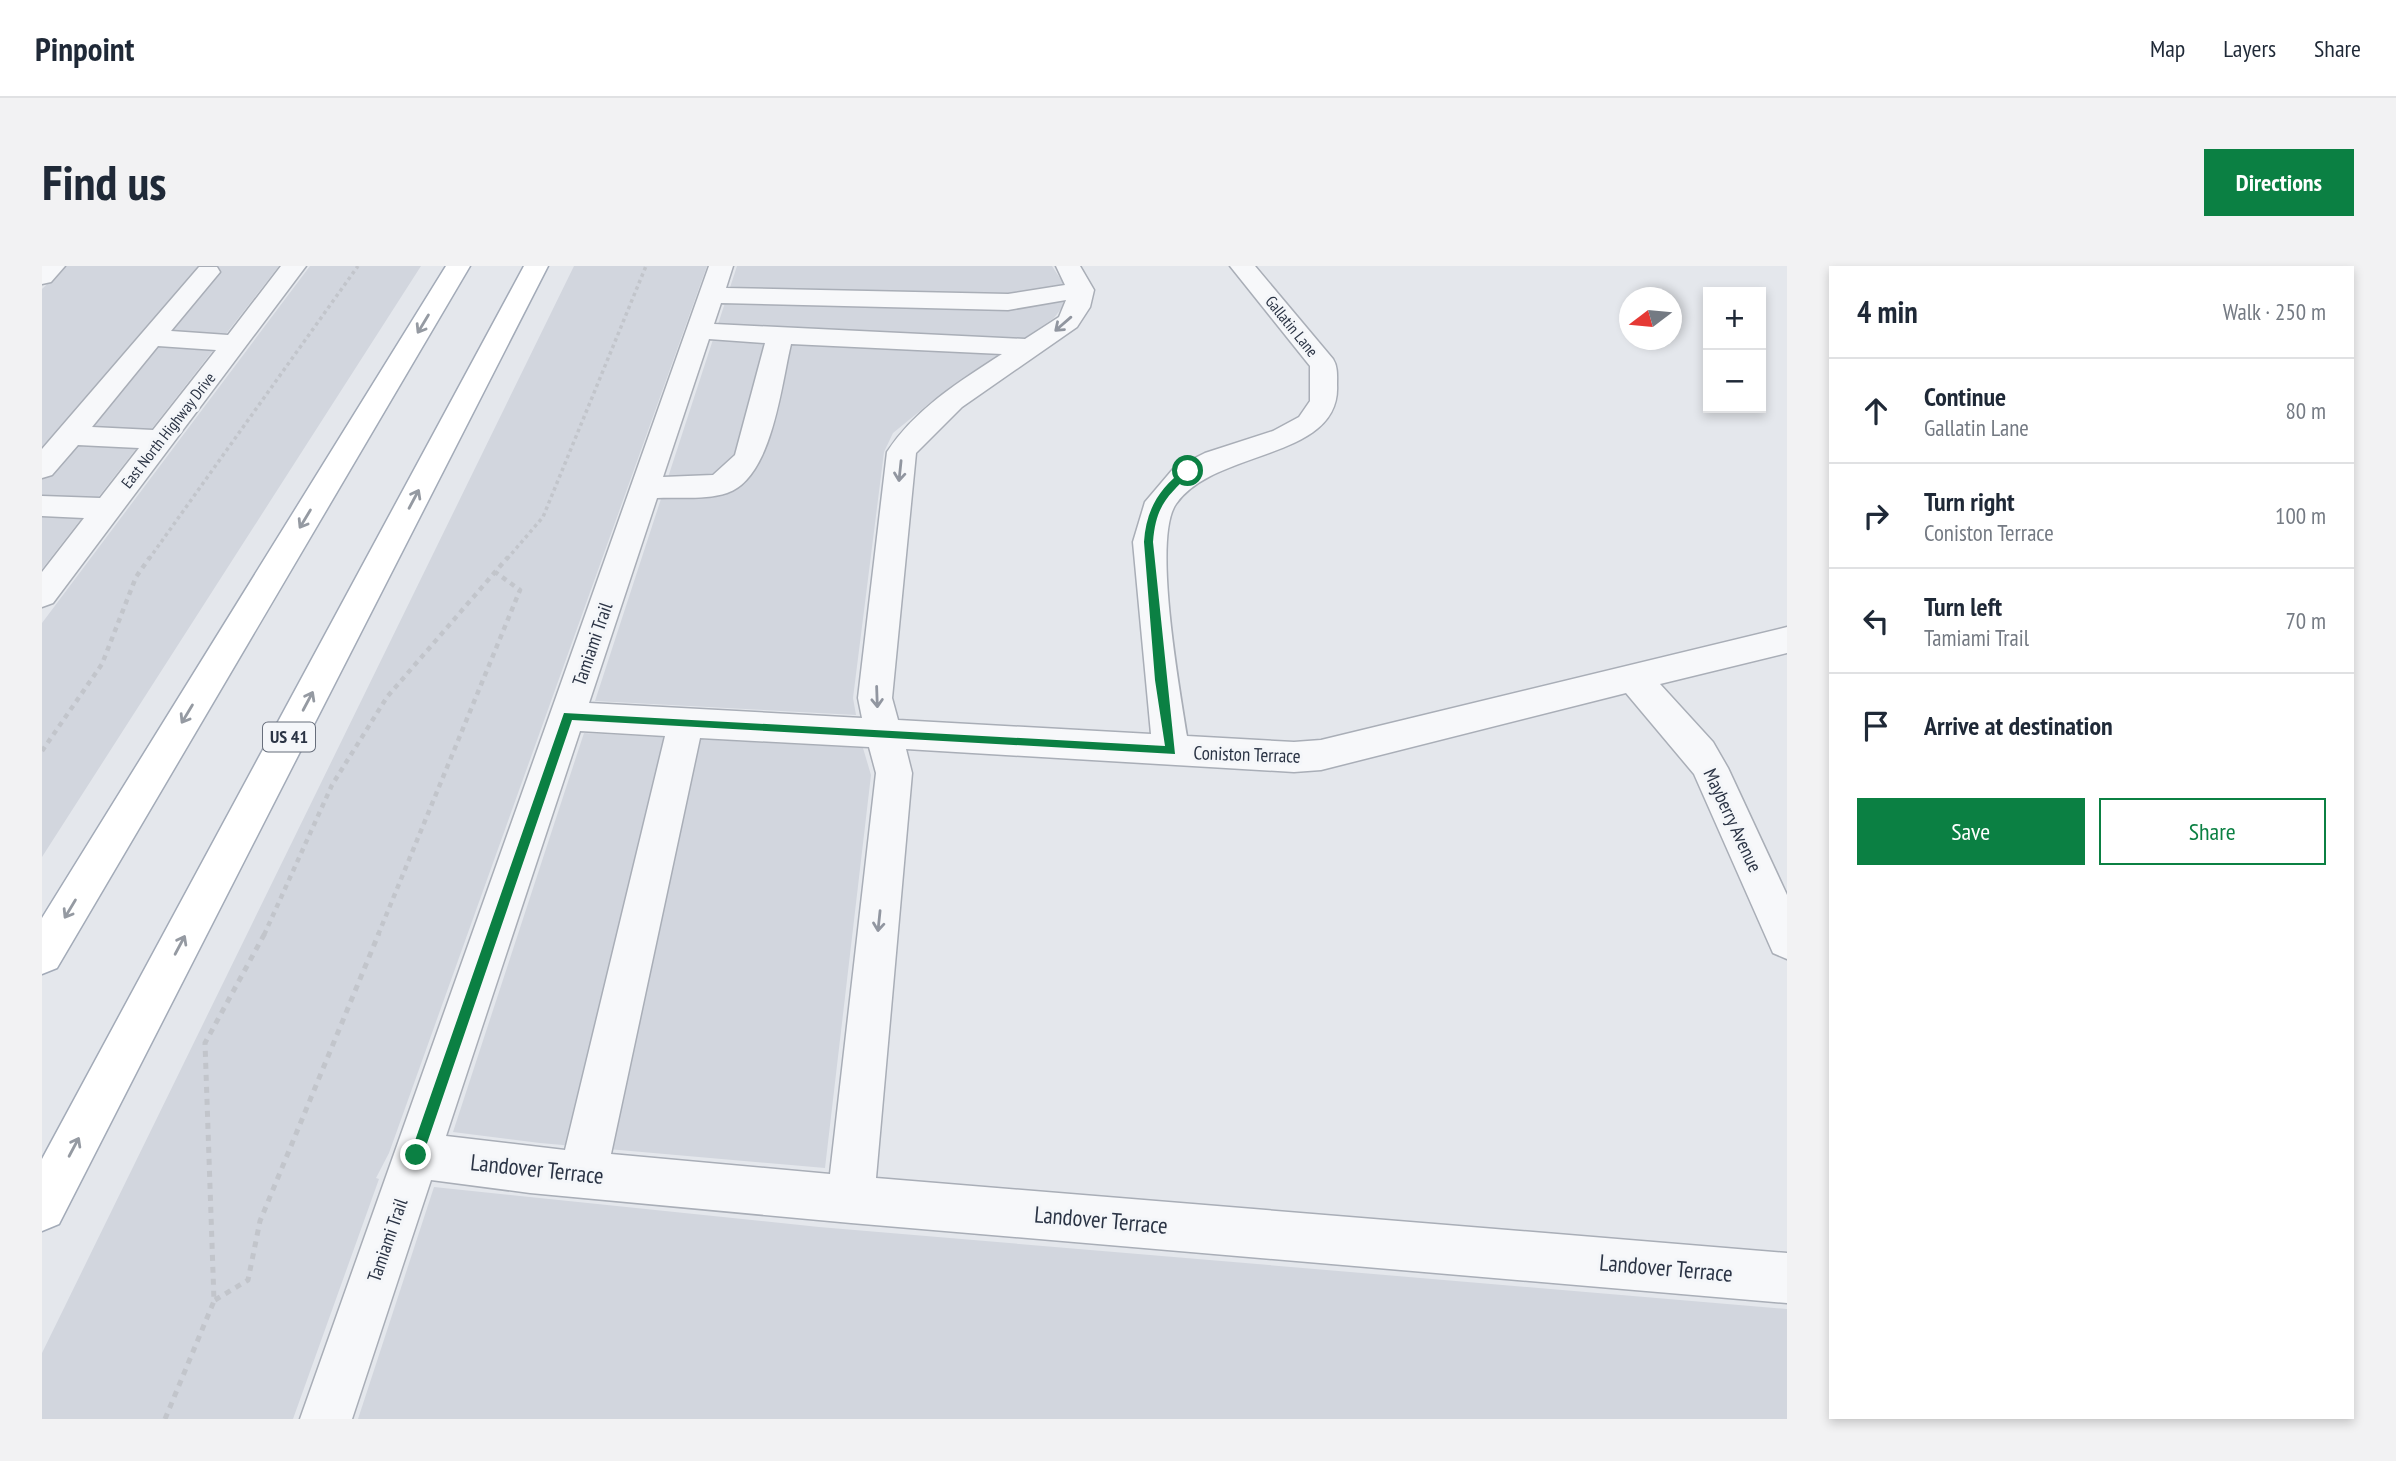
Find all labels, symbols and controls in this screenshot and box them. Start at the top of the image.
text: Pinpoint [35,27,134,70]
text: Map [2150,33,2185,64]
text: Layers [2223,33,2276,64]
text: Share [2314,33,2361,64]
button: Directions [2204,149,2354,216]
text: Find us [42,150,166,214]
north arrow [1619,287,1682,350]
map controls [1703,287,1766,413]
button: + [1703,287,1766,350]
street label: Gallatin Lane [1261,291,1323,361]
text: 4 min [1857,292,1918,331]
text: Walk · 250 m [2223,297,2326,326]
one-way arrow [415,314,429,334]
one-way arrow [1055,316,1073,332]
button: − [1703,350,1766,413]
street label: East North Highway Drive [117,368,219,492]
text: Continue [1924,380,2006,413]
icon: ahead [1857,392,1895,430]
text: 80 m [2285,396,2326,425]
text: Gallatin Lane [1924,413,2029,442]
route start [1172,455,1203,486]
one-way arrow [893,459,906,482]
text: Turn right [1924,485,2015,518]
one-way arrow [408,489,421,510]
icon: right [1857,497,1895,535]
text: 100 m [2275,501,2326,530]
one-way arrow [298,509,312,529]
text: Coniston Terrace [1924,518,2054,547]
text: Turn left [1924,590,2002,623]
street label: Tamiami Trail [567,599,618,689]
icon: left [1857,602,1895,640]
text: 70 m [2285,606,2326,635]
text: Tamiami Trail [1924,623,2029,652]
one-way arrow [870,685,883,708]
one-way arrow [301,691,315,711]
one-way arrow [180,703,194,723]
icon: arrive [1857,707,1895,745]
text: Arrive at destination [1924,709,2113,742]
road number: US 41 [263,723,315,752]
street label: Coniston Terrace [1193,740,1301,768]
street label: Mayberry Avenue [1699,764,1768,876]
button: Save [1857,798,2085,865]
button: Share [2099,798,2326,865]
one-way arrow [63,898,77,918]
one-way arrow [873,909,886,932]
one-way arrow [173,935,187,956]
one-way arrow [67,1137,81,1158]
route end [400,1139,431,1170]
street label: Landover Terrace [469,1147,605,1190]
street label: Tamiami Trail [362,1195,413,1285]
street label: Landover Terrace [1033,1199,1169,1240]
street label: Landover Terrace [1598,1247,1734,1288]

